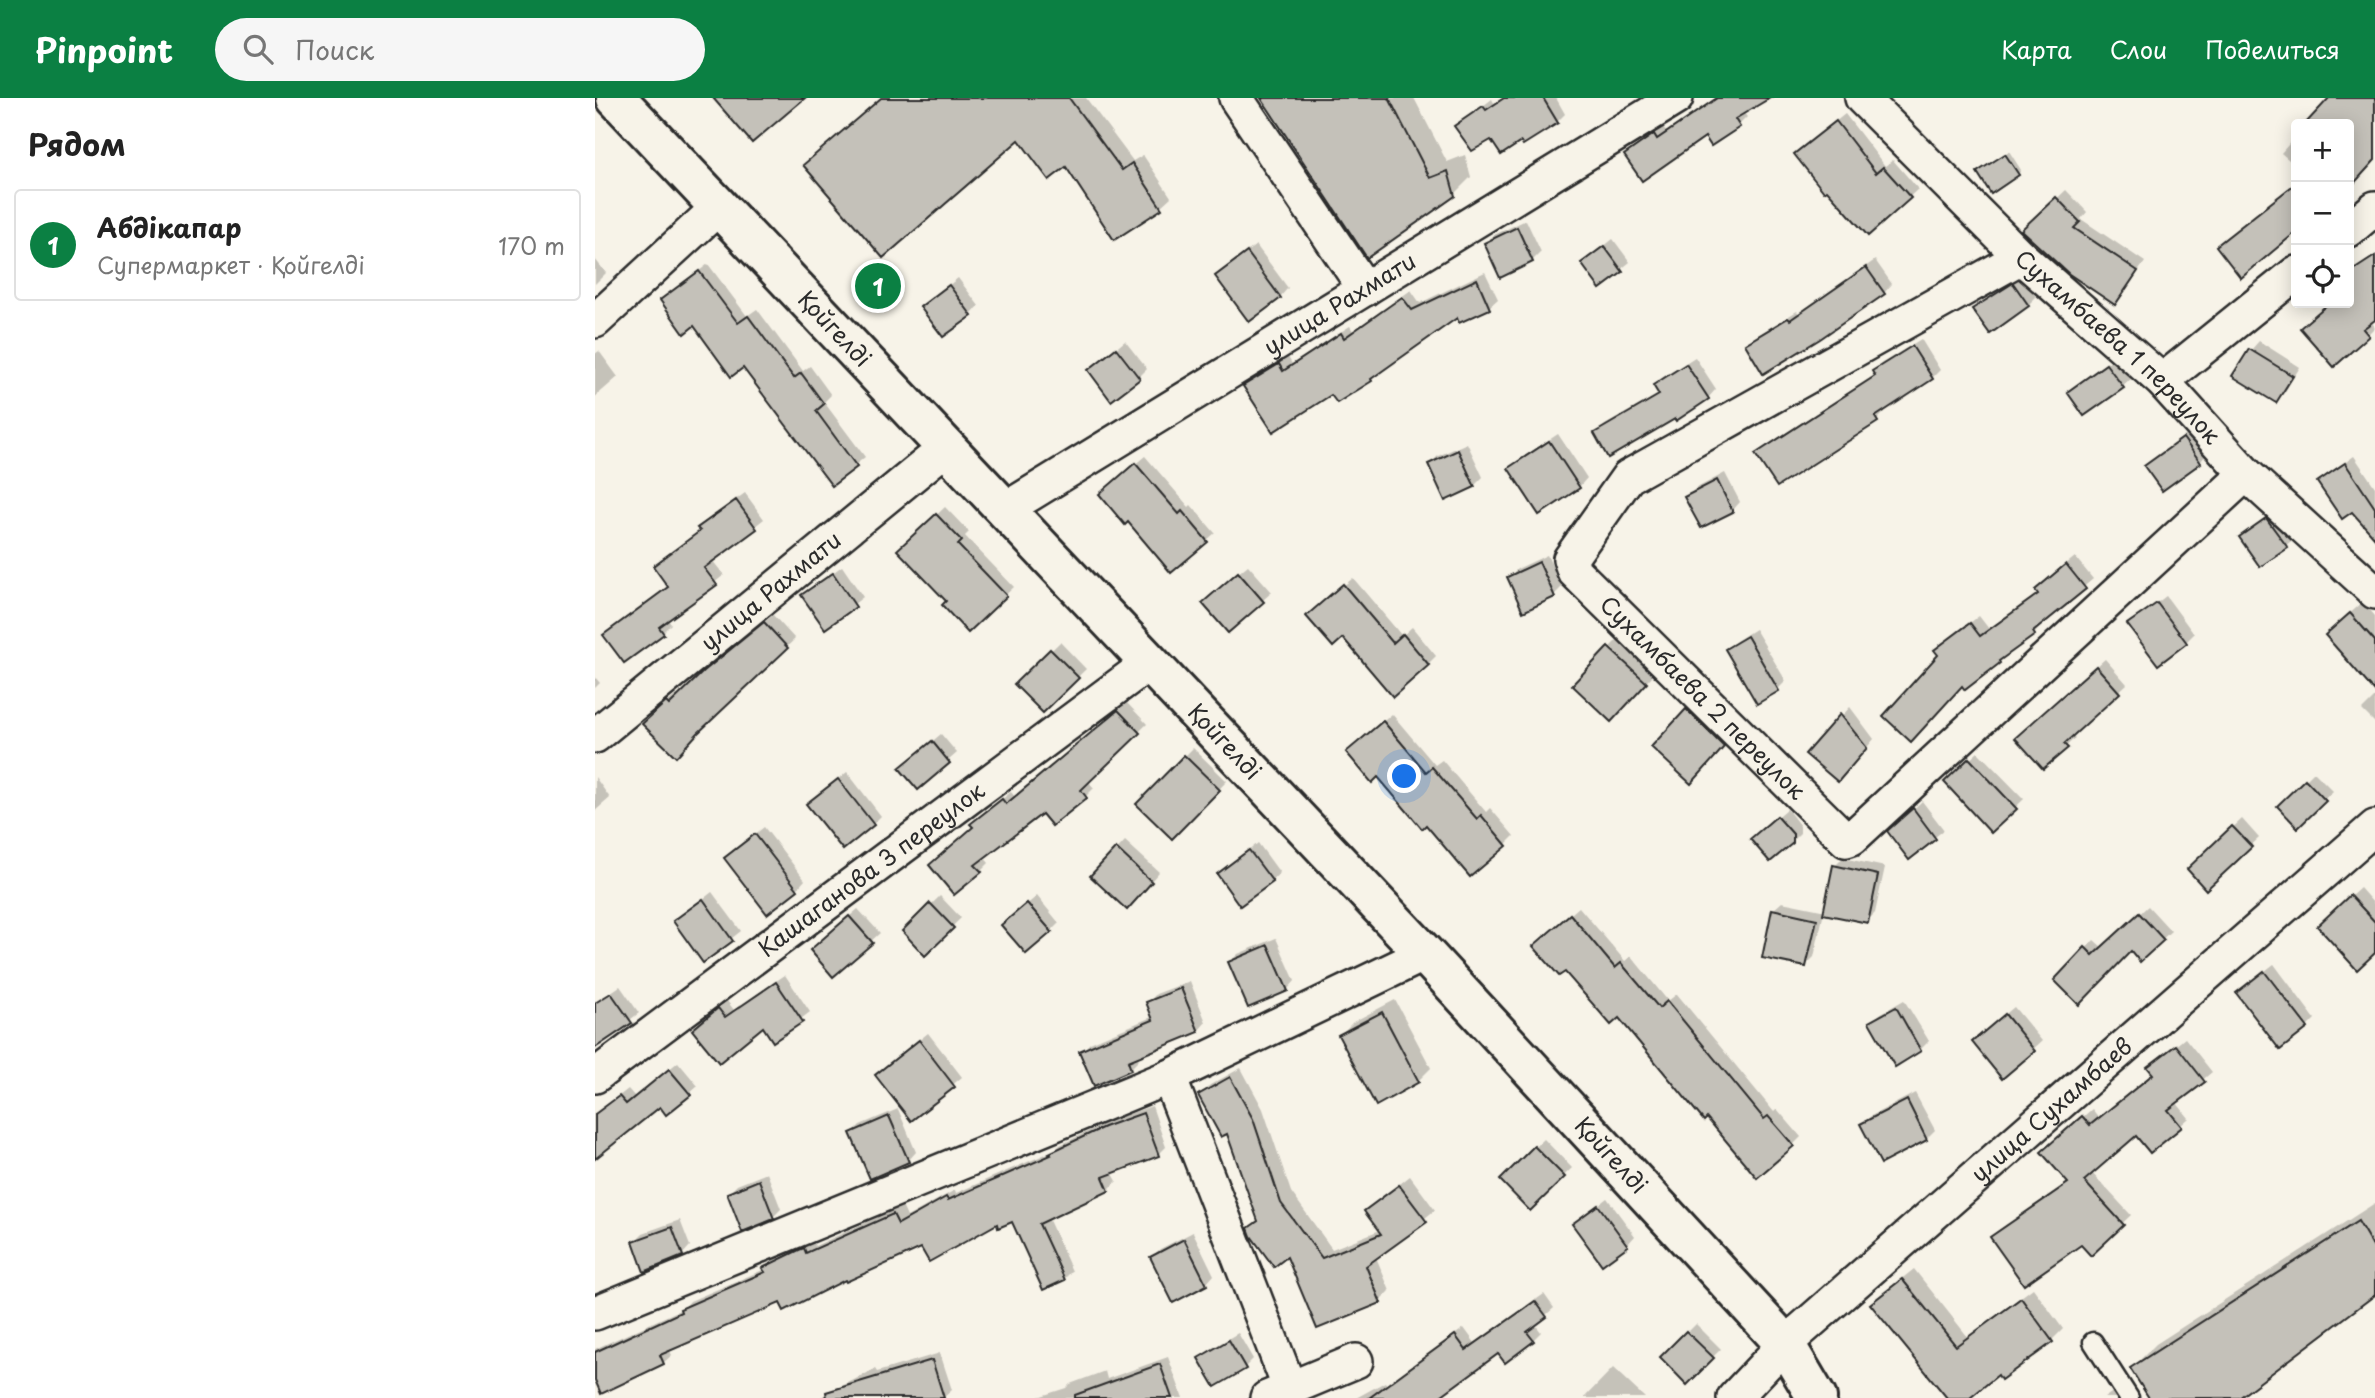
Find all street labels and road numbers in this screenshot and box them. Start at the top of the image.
street label: Сухамбаева 1 переулок [2008,240,2230,451]
street label: улица Рахмати [1256,243,1422,363]
street label: Қойгелді [791,282,880,374]
street label: улица Рахмати [692,522,848,659]
street label: Сухамбаева 2 переулок [1592,587,1815,807]
street label: Қойгелді [1181,695,1271,787]
street label: Кашаганова 3 переулок [750,772,991,965]
street label: улица Сухамбаев [1962,1028,2139,1190]
street label: Қойгелді [1567,1108,1657,1201]

